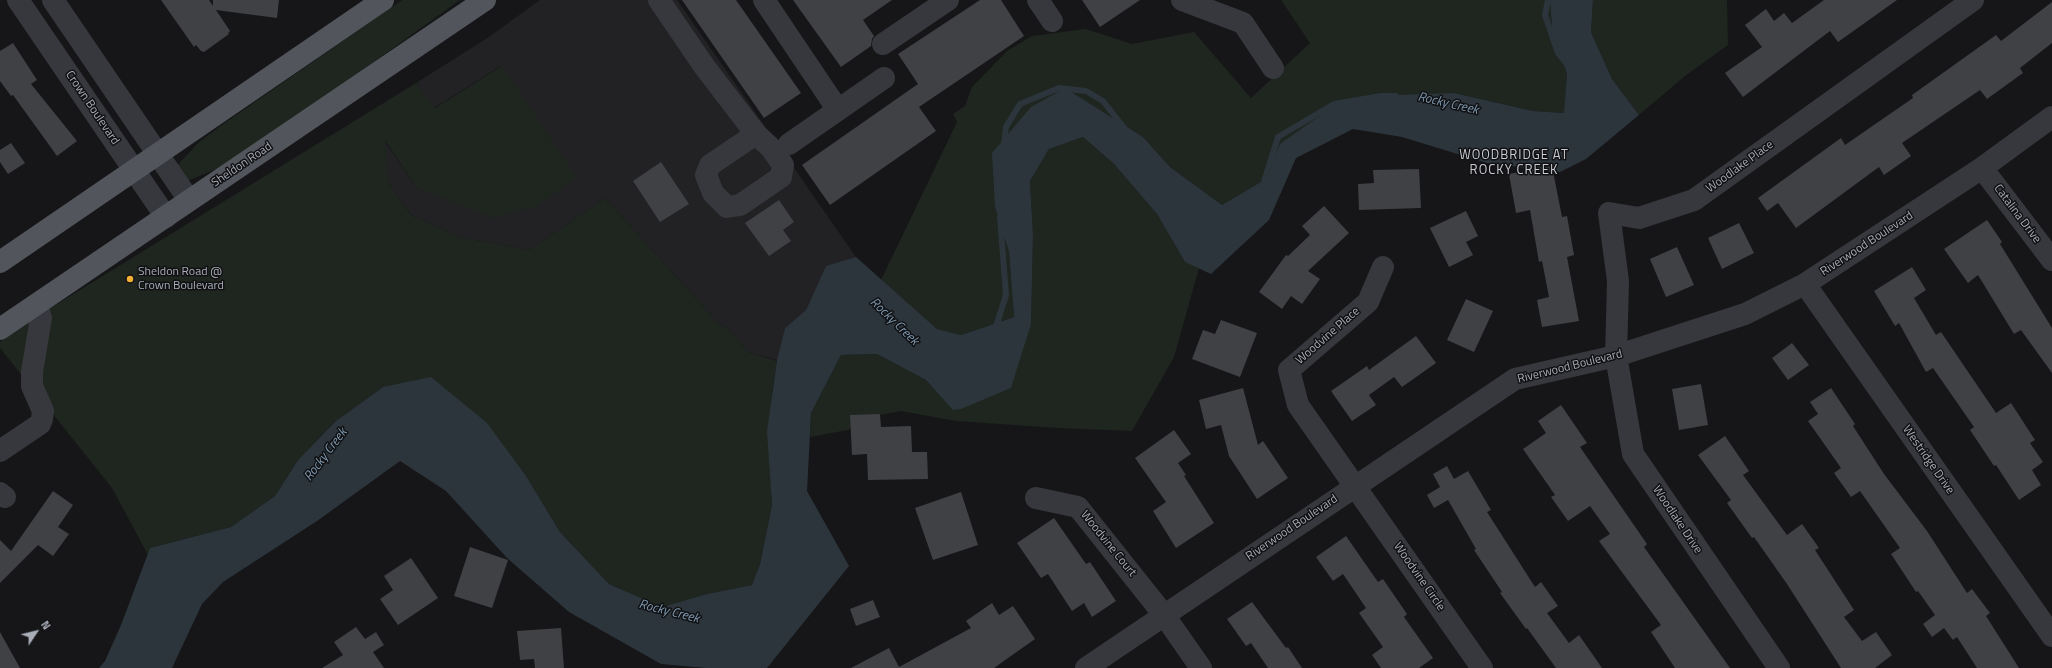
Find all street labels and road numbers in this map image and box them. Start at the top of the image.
street label: Crown Boulevard [62,68,122,148]
street label: Woodlake Place [1704,138,1776,196]
street label: Sheldon Road [209,140,275,190]
street label: Catalina Drive [1990,182,2044,246]
street label: Riverwood Boulevard [1818,209,1916,279]
street label: Woodvine Place [1293,304,1363,368]
street label: Riverwood Boulevard [1516,347,1624,387]
street label: Westridge Drive [1899,423,1957,497]
street label: Woodlake Drive [1649,483,1705,557]
street label: Riverwood Boulevard [1243,492,1341,564]
street label: Woodvine Court [1077,508,1139,580]
street label: Woodvine Circle [1390,540,1448,614]

